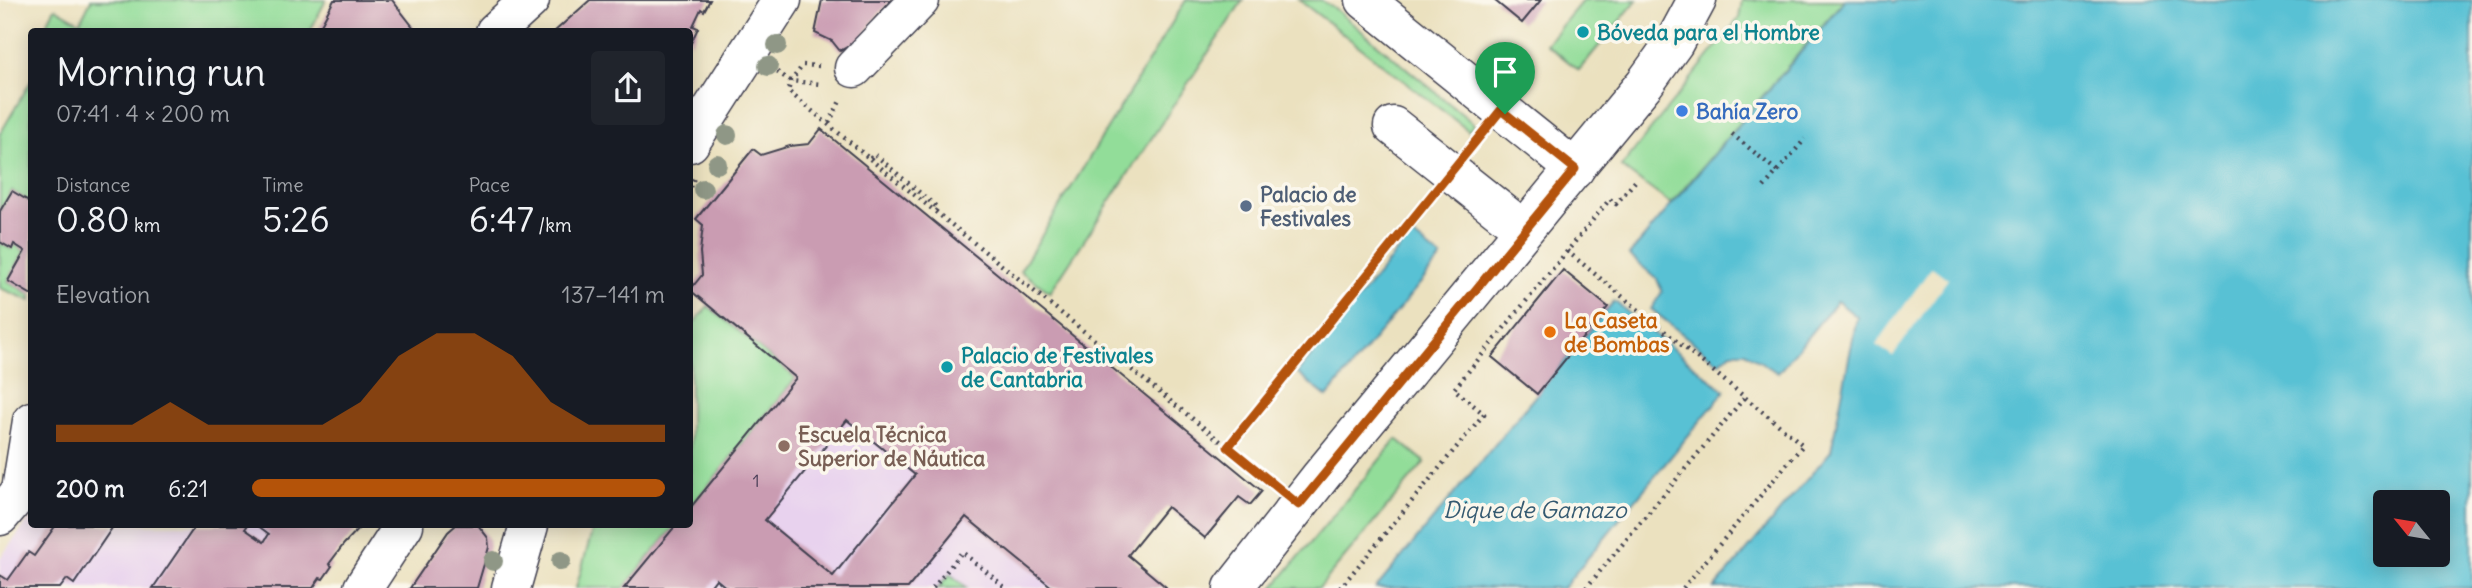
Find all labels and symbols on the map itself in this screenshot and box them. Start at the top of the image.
place label: Bóveda para el Hombre [1597,19,1820,46]
marker: Bóveda para el Hombre [1575,24,1591,40]
pin [1475,42,1535,114]
place label: Bahía Zero [1696,98,1798,125]
marker: Bahía Zero [1674,103,1690,119]
place label: Palacio de Festivales [1260,181,1356,232]
marker: Palacio de Festivales [1238,198,1254,214]
place label: La Caseta de Bombas [1564,307,1670,358]
marker: La Caseta de Bombas [1542,324,1558,340]
place label: Palacio de Festivales de Cantabria [961,342,1154,393]
marker: Palacio de Festivales de Cantabria [939,359,955,375]
place label: Escuela Técnica Superior de Náutica [798,421,985,472]
marker: Escuela Técnica Superior de Náutica [776,438,792,454]
house number: 1 [752,469,760,492]
north arrow [2373,490,2450,567]
water label: Dique de Gamazo [1443,495,1628,524]

